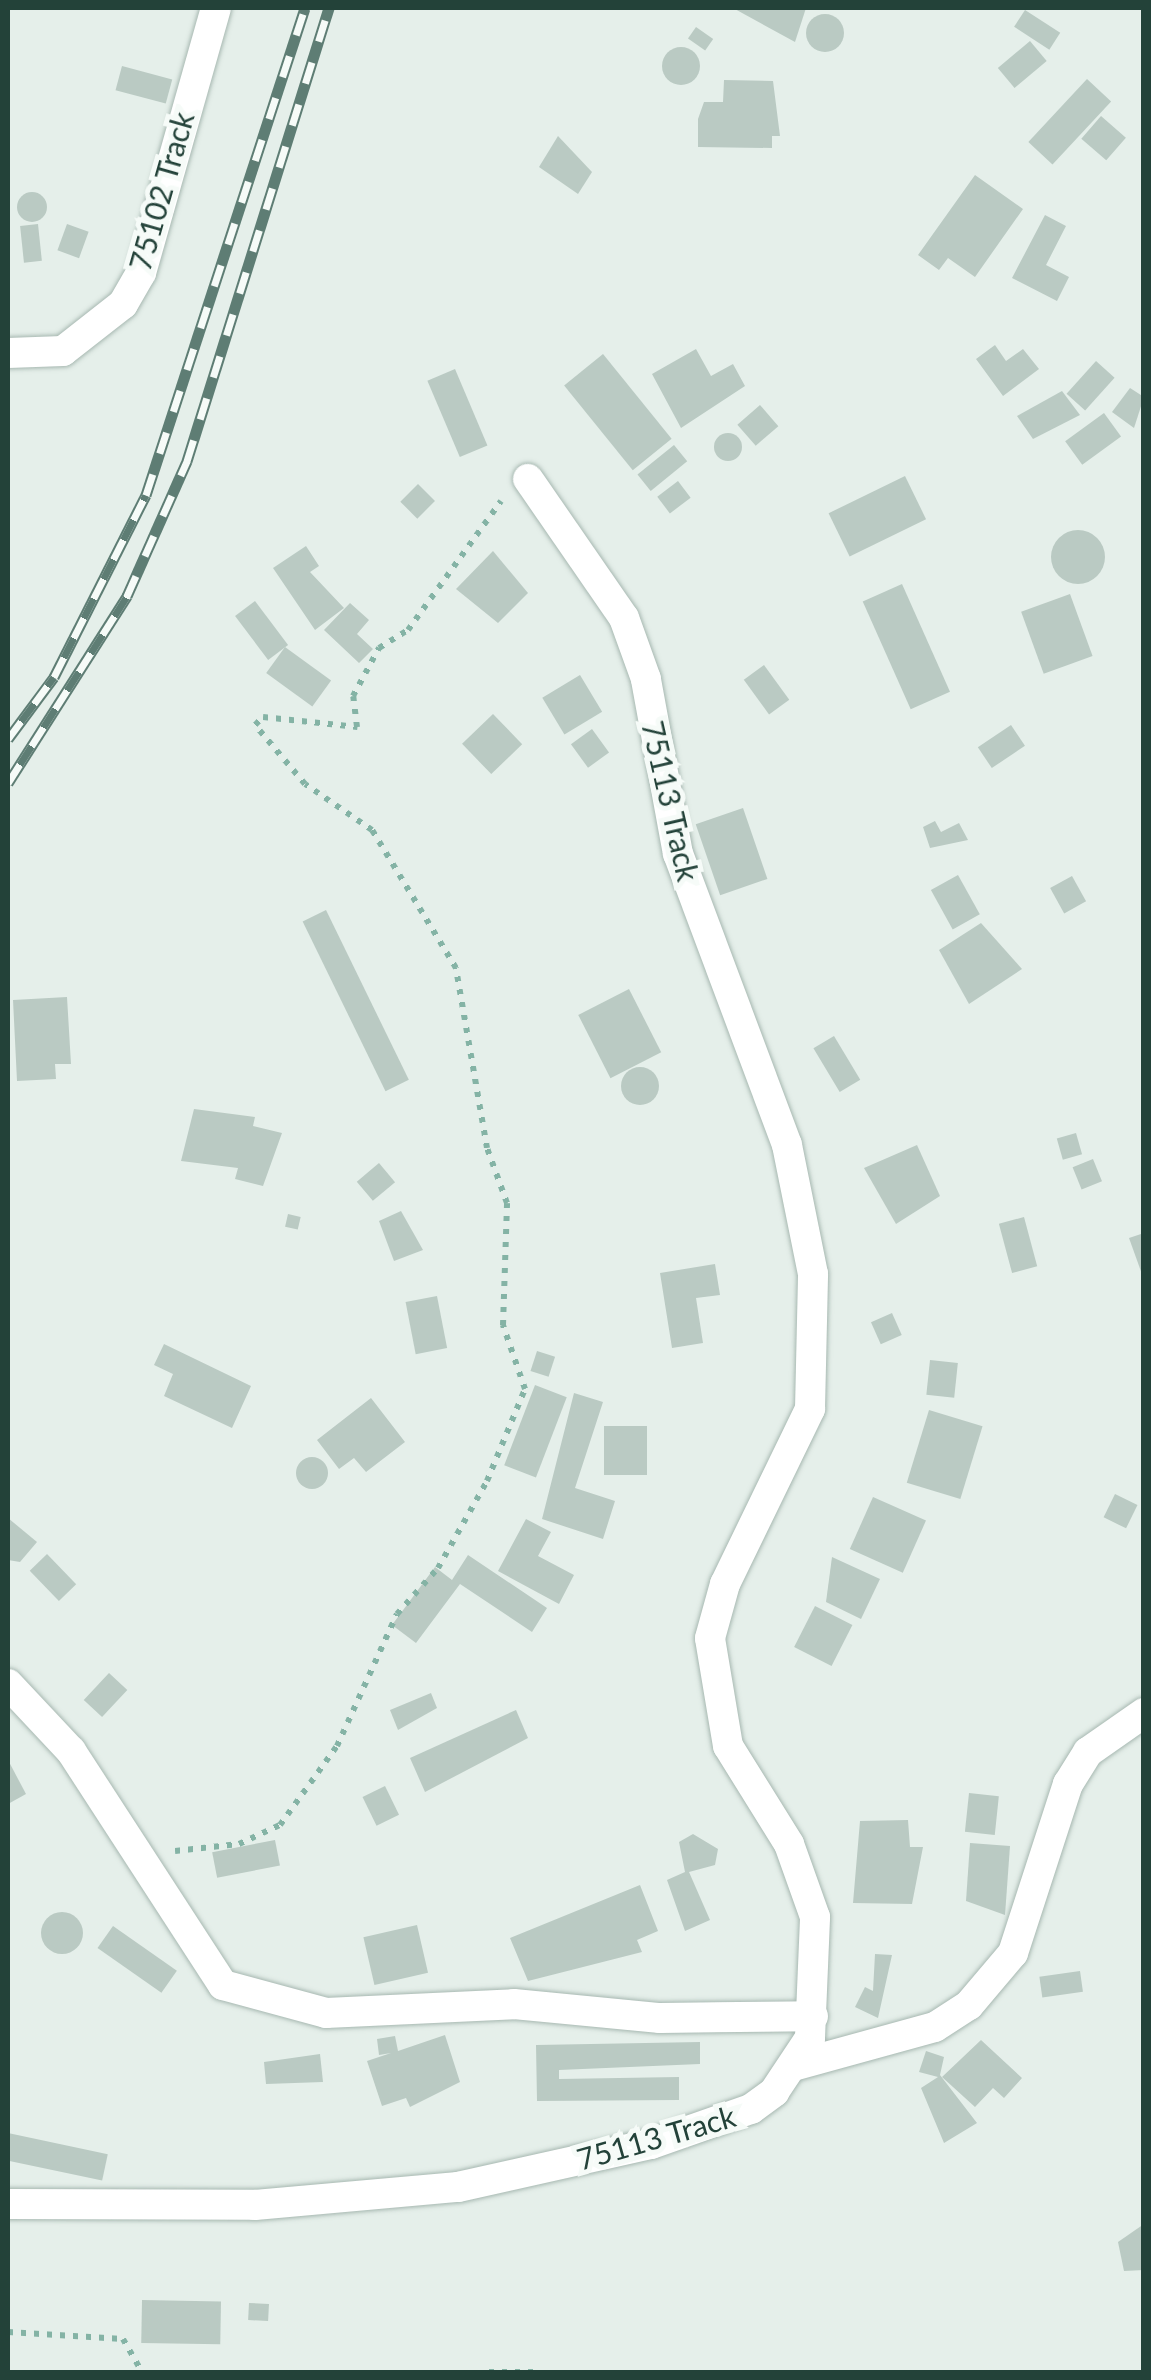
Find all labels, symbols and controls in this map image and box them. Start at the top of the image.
street label: 75102 Track [121,107,201,275]
street label: 75113 Track [635,717,707,885]
street label: 75113 Track [572,2097,740,2177]

